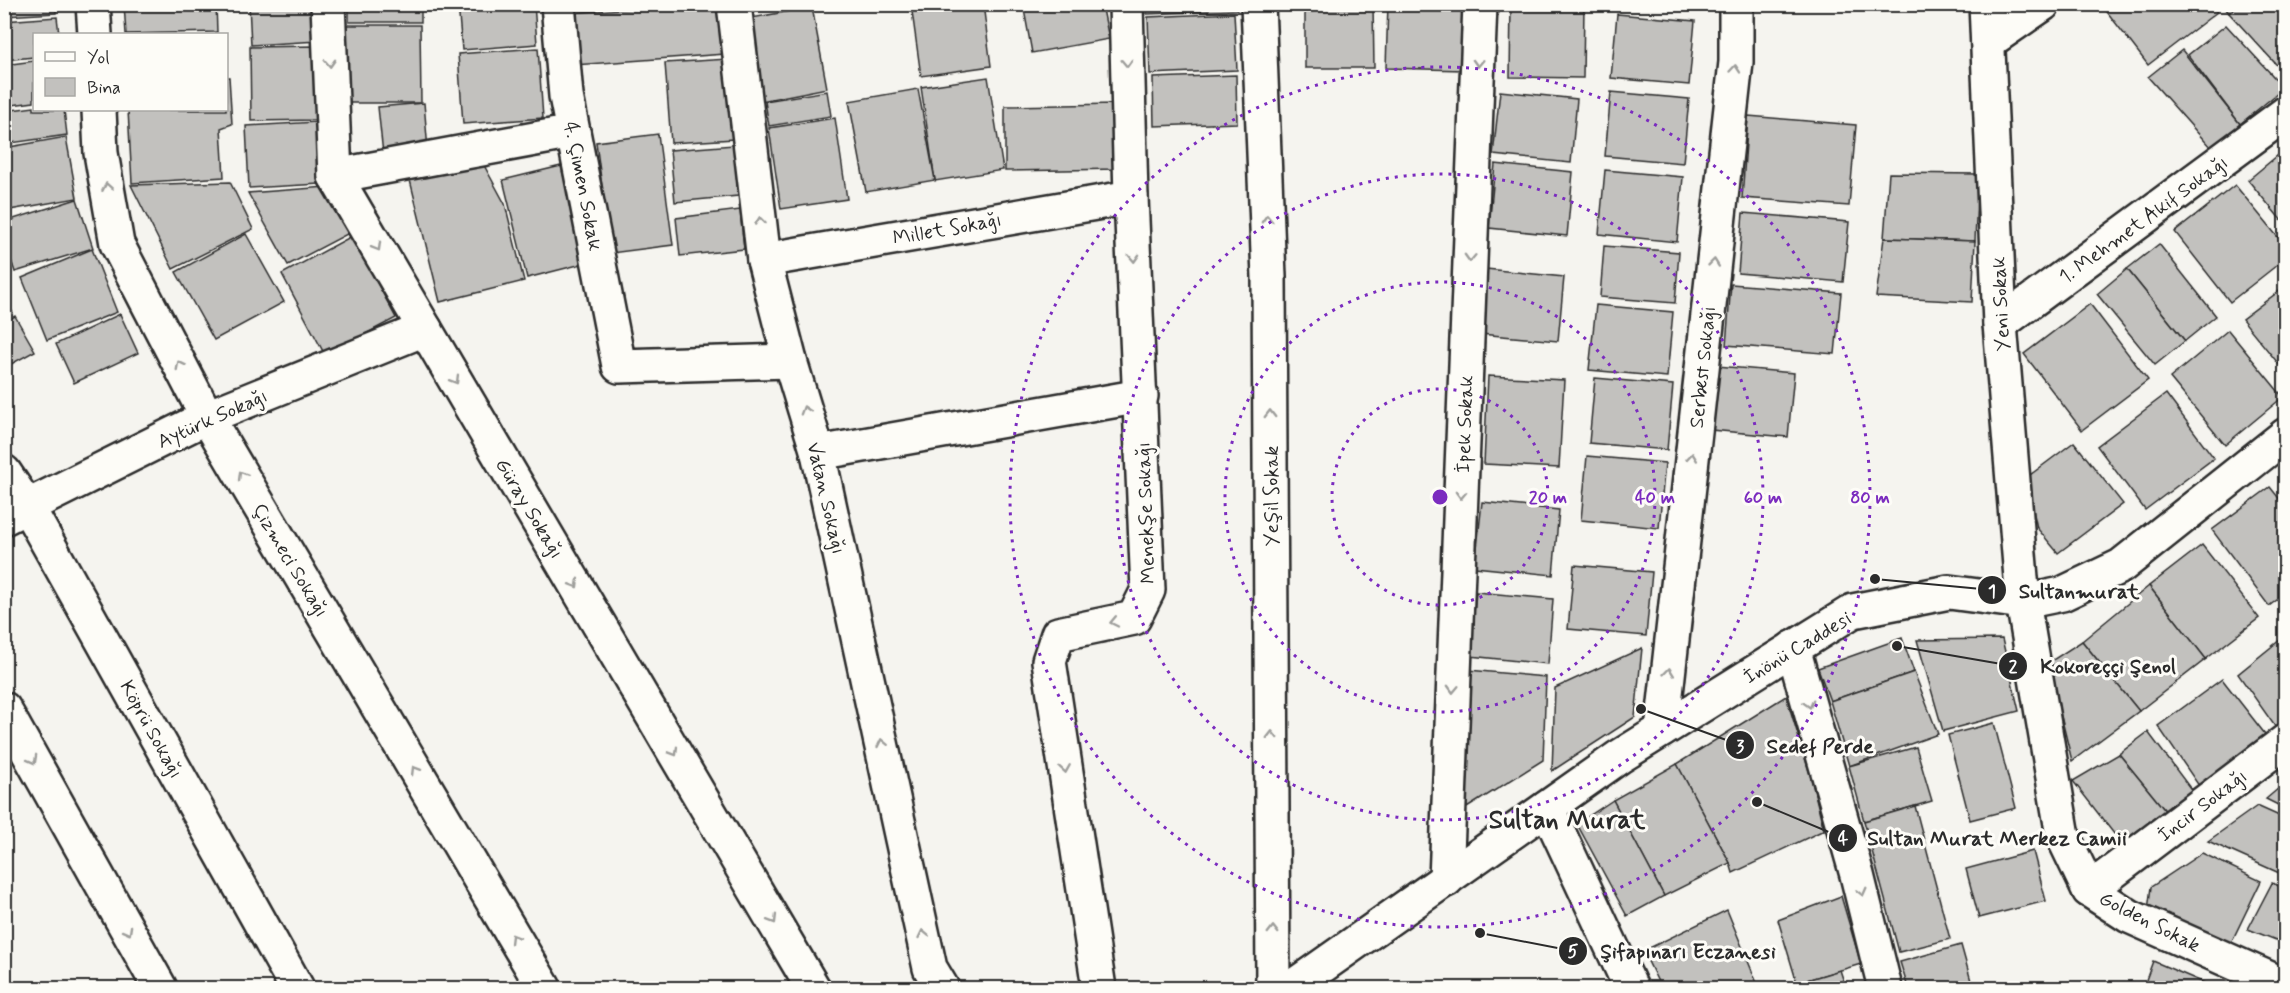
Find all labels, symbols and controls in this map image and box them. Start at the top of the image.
legend [33,33,228,111]
text: Yol [87,46,110,70]
one-way arrow [324,58,337,67]
one-way arrow [1121,58,1133,67]
one-way arrow [1471,58,1484,67]
one-way arrow [1728,65,1741,74]
text: Bina [87,76,121,100]
street label: 4. Çimen Sokak [557,119,608,253]
street label: 1. Mehmet Akif Sokağı [2054,150,2234,291]
one-way arrow [101,182,114,192]
street label: Millet Sokağı [891,207,1004,252]
one-way arrow [1261,215,1273,224]
one-way arrow [754,216,767,225]
one-way arrow [370,241,381,251]
one-way arrow [1127,253,1140,262]
one-way arrow [1464,253,1477,262]
street label: Yeni Sokak [1986,256,2017,352]
one-way arrow [1707,259,1720,268]
street label: Serbest Sokağı [1684,305,1723,430]
one-way arrow [176,361,187,372]
one-way arrow [447,374,459,384]
street label: İpek Sokak [1450,375,1481,473]
street label: Aytürk Sokağı [153,383,272,456]
one-way arrow [800,405,812,416]
one-way arrow [1264,410,1276,419]
street label: Vatan Sokağı [800,440,852,557]
street label: Menekşe Sokağı [1131,441,1162,584]
street label: Yeşil Sokak [1259,446,1286,546]
one-way arrow [1686,452,1698,461]
street label: Güray Sokağı [488,453,569,564]
one-way arrow [237,471,249,482]
text: 20 m [1529,486,1567,510]
text: 40 m [1635,486,1675,510]
text: 60 m [1744,486,1782,510]
text: 80 m [1850,486,1890,510]
centre of rings [1430,487,1450,507]
one-way arrow [1454,490,1467,499]
street label: Çizmeci Sokağı [245,499,334,623]
callout: Sultanmurat [1977,571,2152,610]
one-way arrow [568,578,579,588]
text: Sultanmurat [2019,578,2140,606]
text: 1 [1988,580,1996,604]
street label: İnönü Caddesi [1739,605,1857,691]
one-way arrow [1110,615,1120,628]
callout: Kokoreççi Şenol [1998,646,2188,685]
text: Kokoreççi Şenol [2040,653,2176,681]
text: 2 [2009,655,2018,679]
one-way arrow [1662,667,1675,676]
street label: Köprü Sokağı [113,676,189,784]
one-way arrow [1447,685,1460,694]
one-way arrow [1802,699,1814,709]
callout: Sedef Perde [1725,726,1885,765]
one-way arrow [1266,731,1278,740]
text: Sedef Perde [1767,733,1874,761]
text: 3 [1736,735,1745,759]
one-way arrow [877,738,890,748]
one-way arrow [667,746,678,756]
one-way arrow [26,754,37,764]
one-way arrow [1059,764,1071,773]
street label: İncir Sokağı [2153,764,2253,849]
one-way arrow [411,766,423,776]
district label: Sultan Murat [1489,804,1646,838]
callout: Sultan Murat Merkez Camii [1828,818,2135,857]
text: Sultan Murat Merkez Camii [1867,825,2127,853]
text: 4 [1838,827,1849,851]
street label: Golden Sokak [2094,885,2205,959]
one-way arrow [1854,887,1867,897]
one-way arrow [766,914,777,924]
one-way arrow [121,924,132,935]
one-way arrow [1267,926,1279,935]
one-way arrow [917,929,930,939]
callout: Şifapınarı Eczanesi [1558,931,1788,970]
one-way arrow [510,934,522,944]
text: Şifapınarı Eczanesi [1600,938,1776,966]
text: 5 [1568,940,1579,964]

